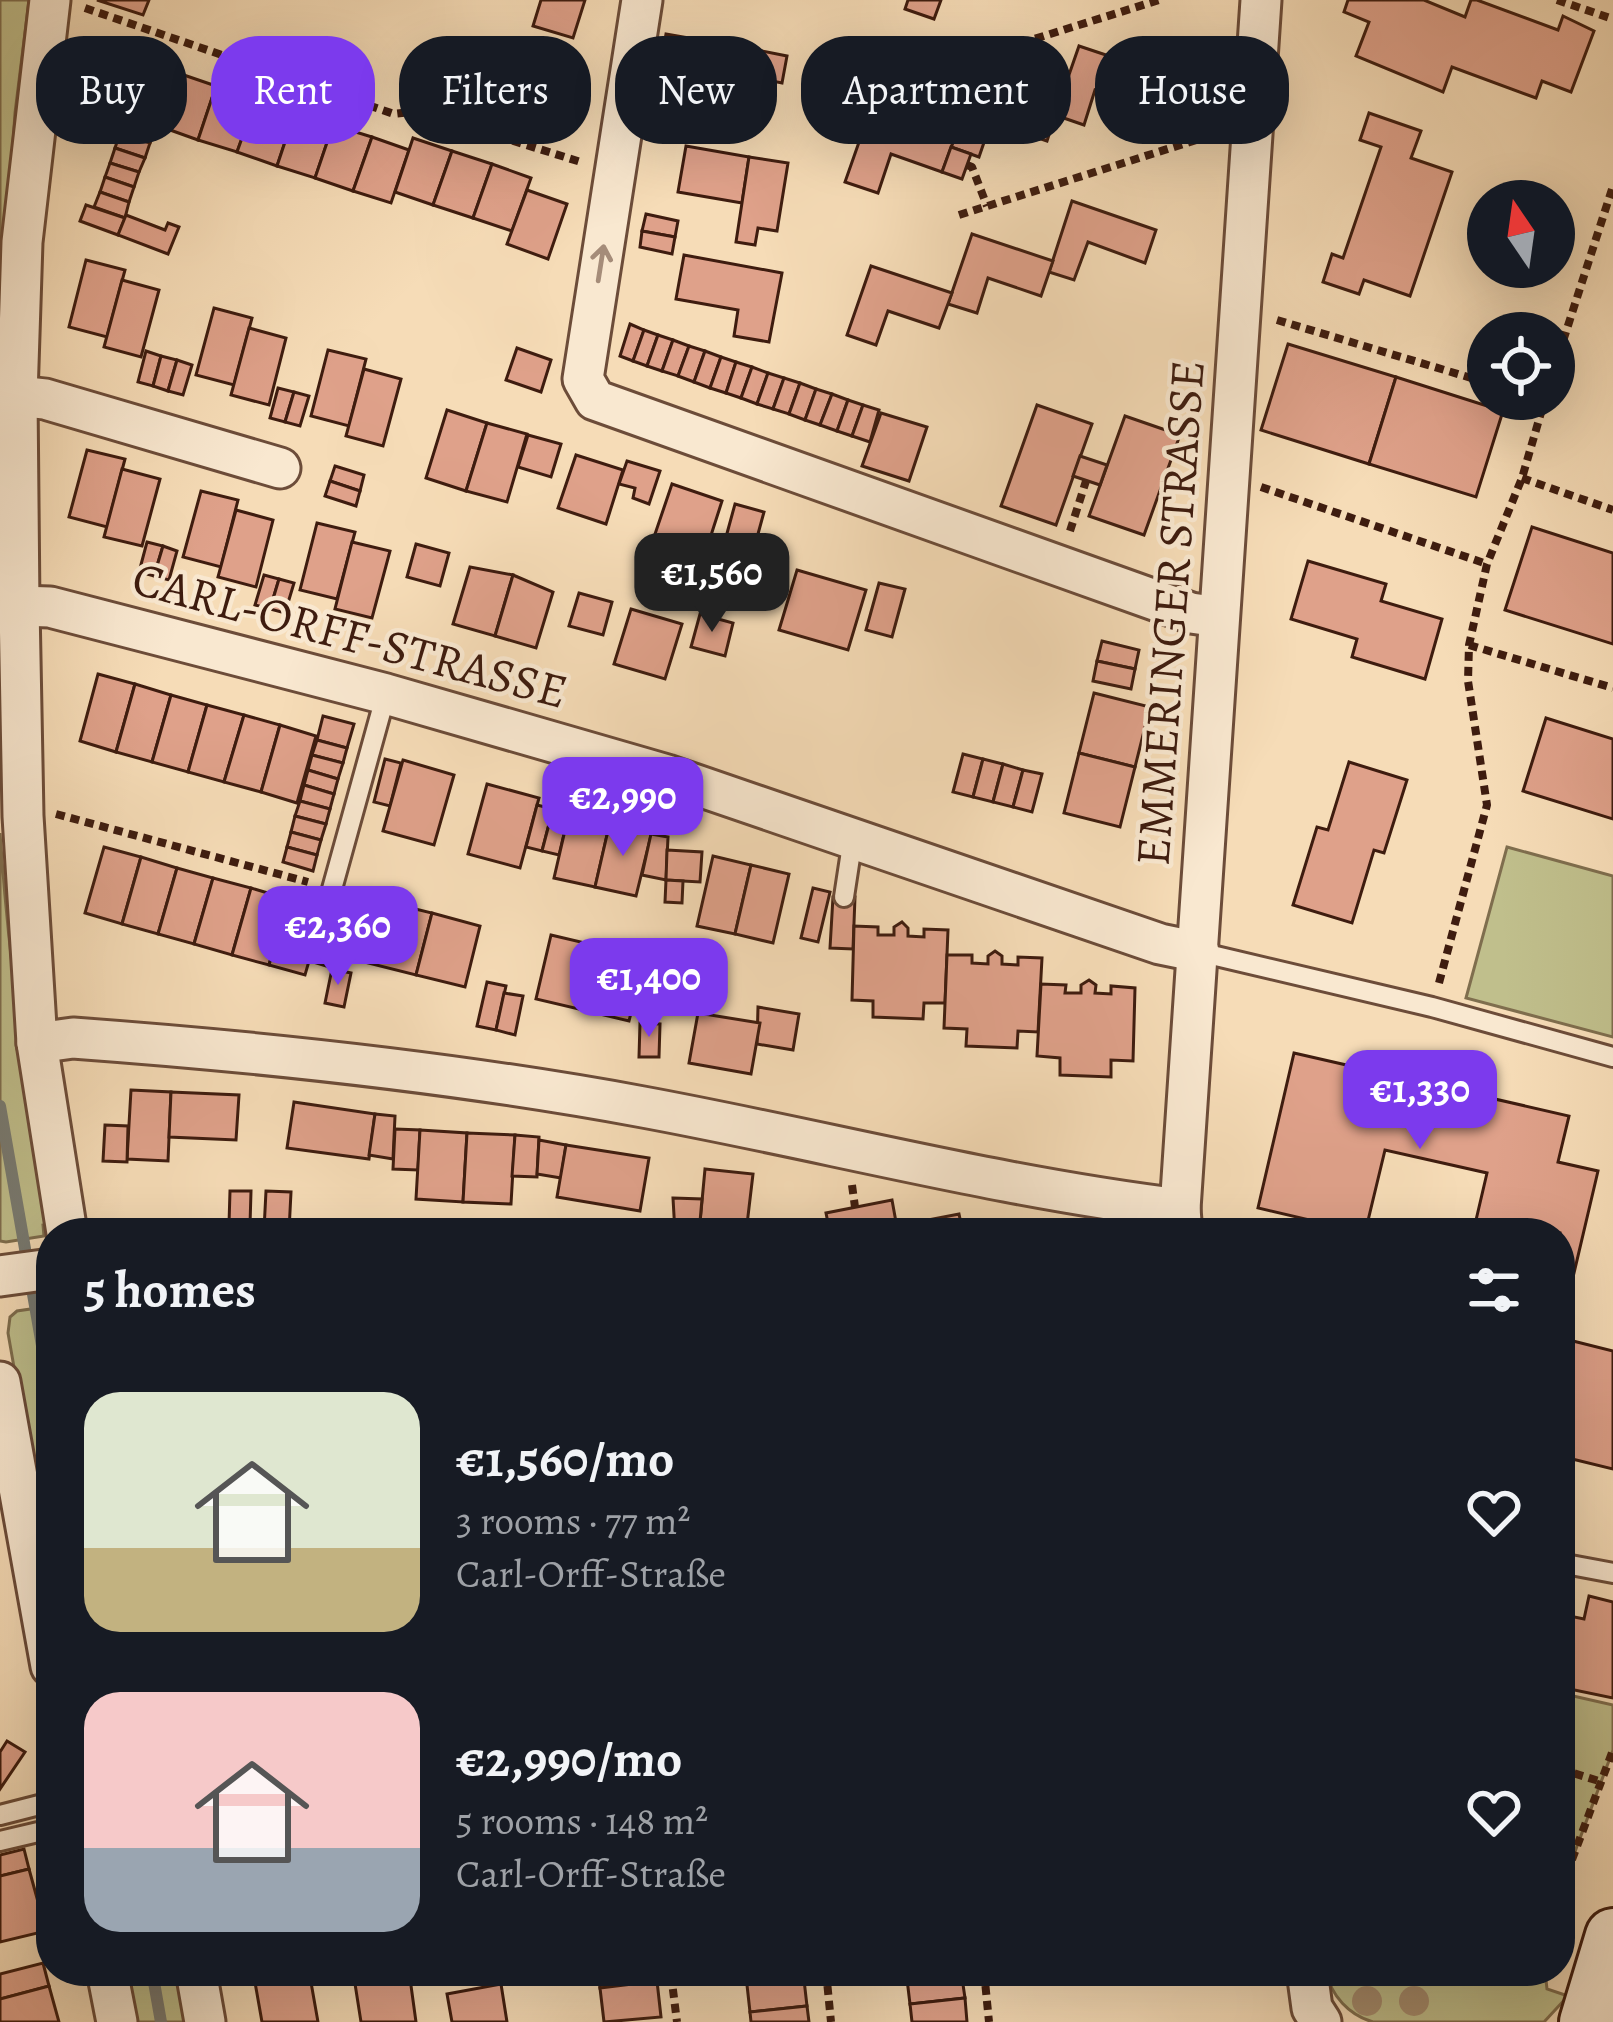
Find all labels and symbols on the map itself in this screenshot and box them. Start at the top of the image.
north arrow [1467,180,1575,288]
one-way arrow [590,244,613,283]
street label: EMMERINGER STRASSE [1119,358,1221,868]
pin: €1,560 [614,533,810,635]
street label: CARL-ORFF-STRASSE [125,545,575,725]
pin: €2,990 [525,757,721,859]
pin: €2,360 [240,886,436,988]
pin: €1,400 [551,938,747,1040]
pin: €1,330 [1322,1050,1518,1152]

